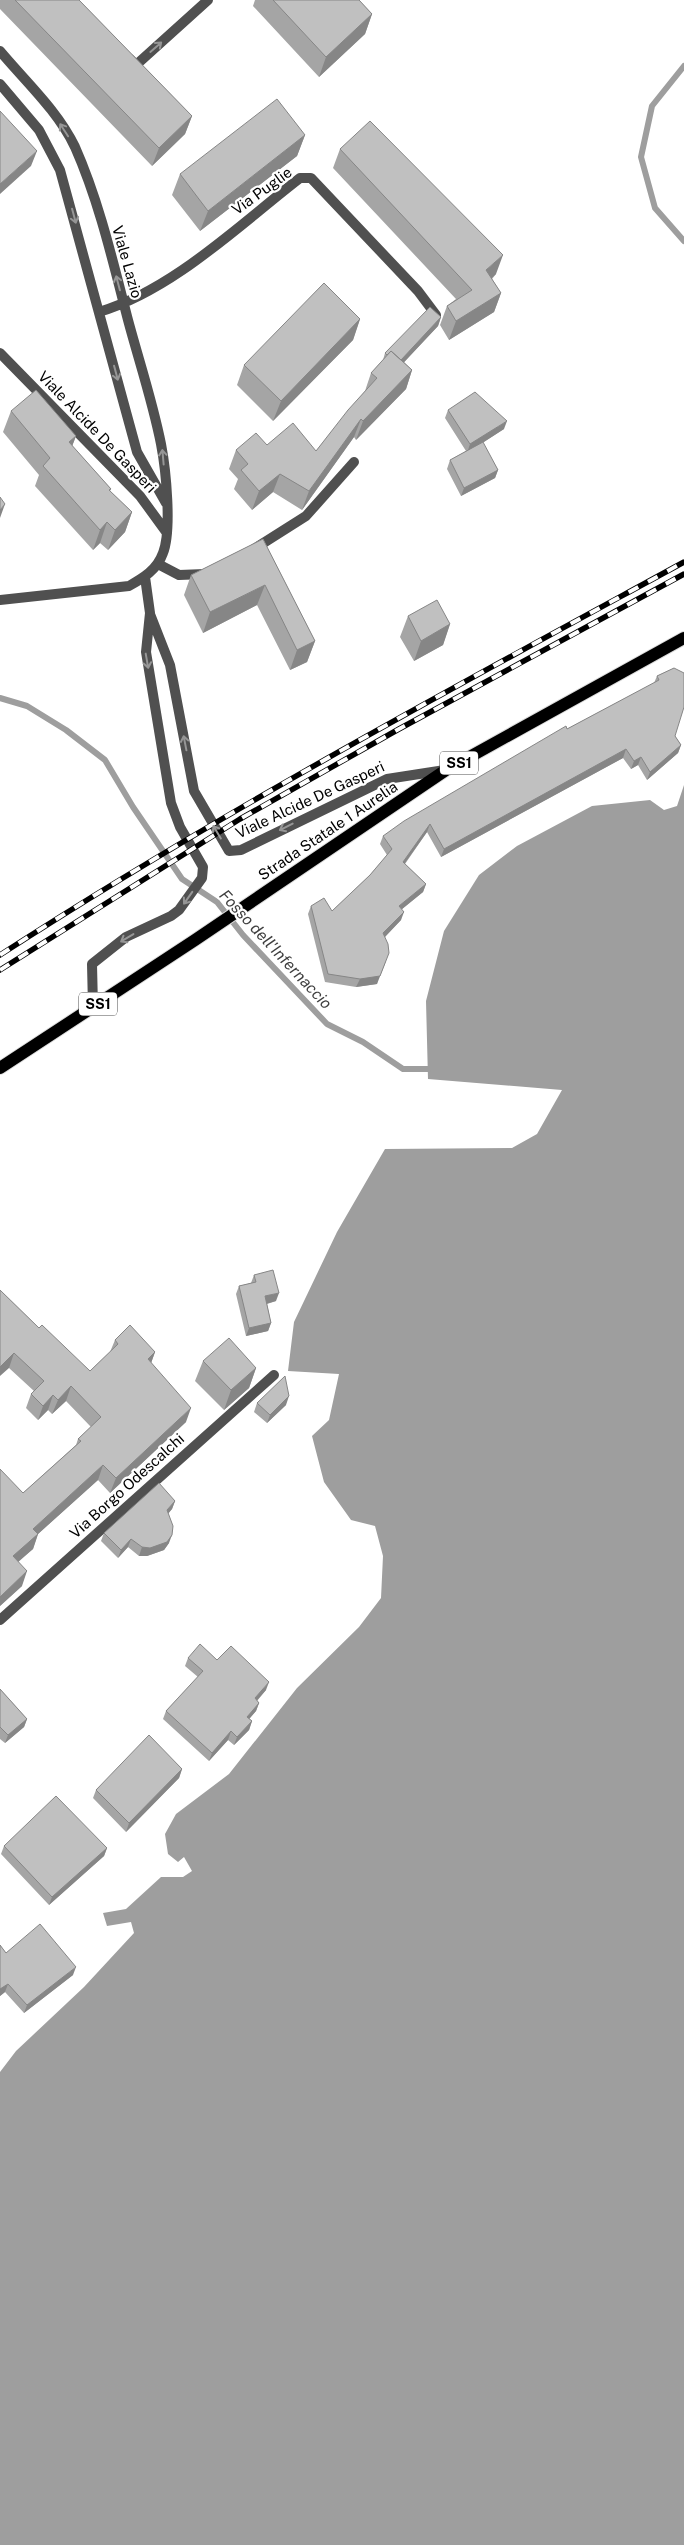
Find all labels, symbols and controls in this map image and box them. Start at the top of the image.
one-way arrow [150,41,163,53]
one-way arrow [59,124,69,138]
street label: Via Puglie [228,163,295,218]
one-way arrow [69,208,79,224]
street label: Viale Lazio [109,224,146,300]
one-way arrow [113,275,122,291]
one-way arrow [111,365,121,381]
street label: Viale Alcide De Gasperi [35,367,160,496]
one-way arrow [158,449,167,465]
one-way arrow [143,653,153,669]
one-way arrow [180,736,190,752]
road number: SS1 [440,751,478,774]
street label: Viale Alcide De Gasperi [233,758,387,842]
street label: Strada Statale 1 Aurelia [255,778,400,883]
one-way arrow [279,822,294,832]
one-way arrow [212,825,222,839]
water label: Fosso dell'Infernaccio [215,886,336,1013]
one-way arrow [183,891,193,905]
one-way arrow [120,933,134,943]
road number: SS1 [79,992,117,1016]
street label: Via Borgo Odescalchi [66,1430,187,1541]

